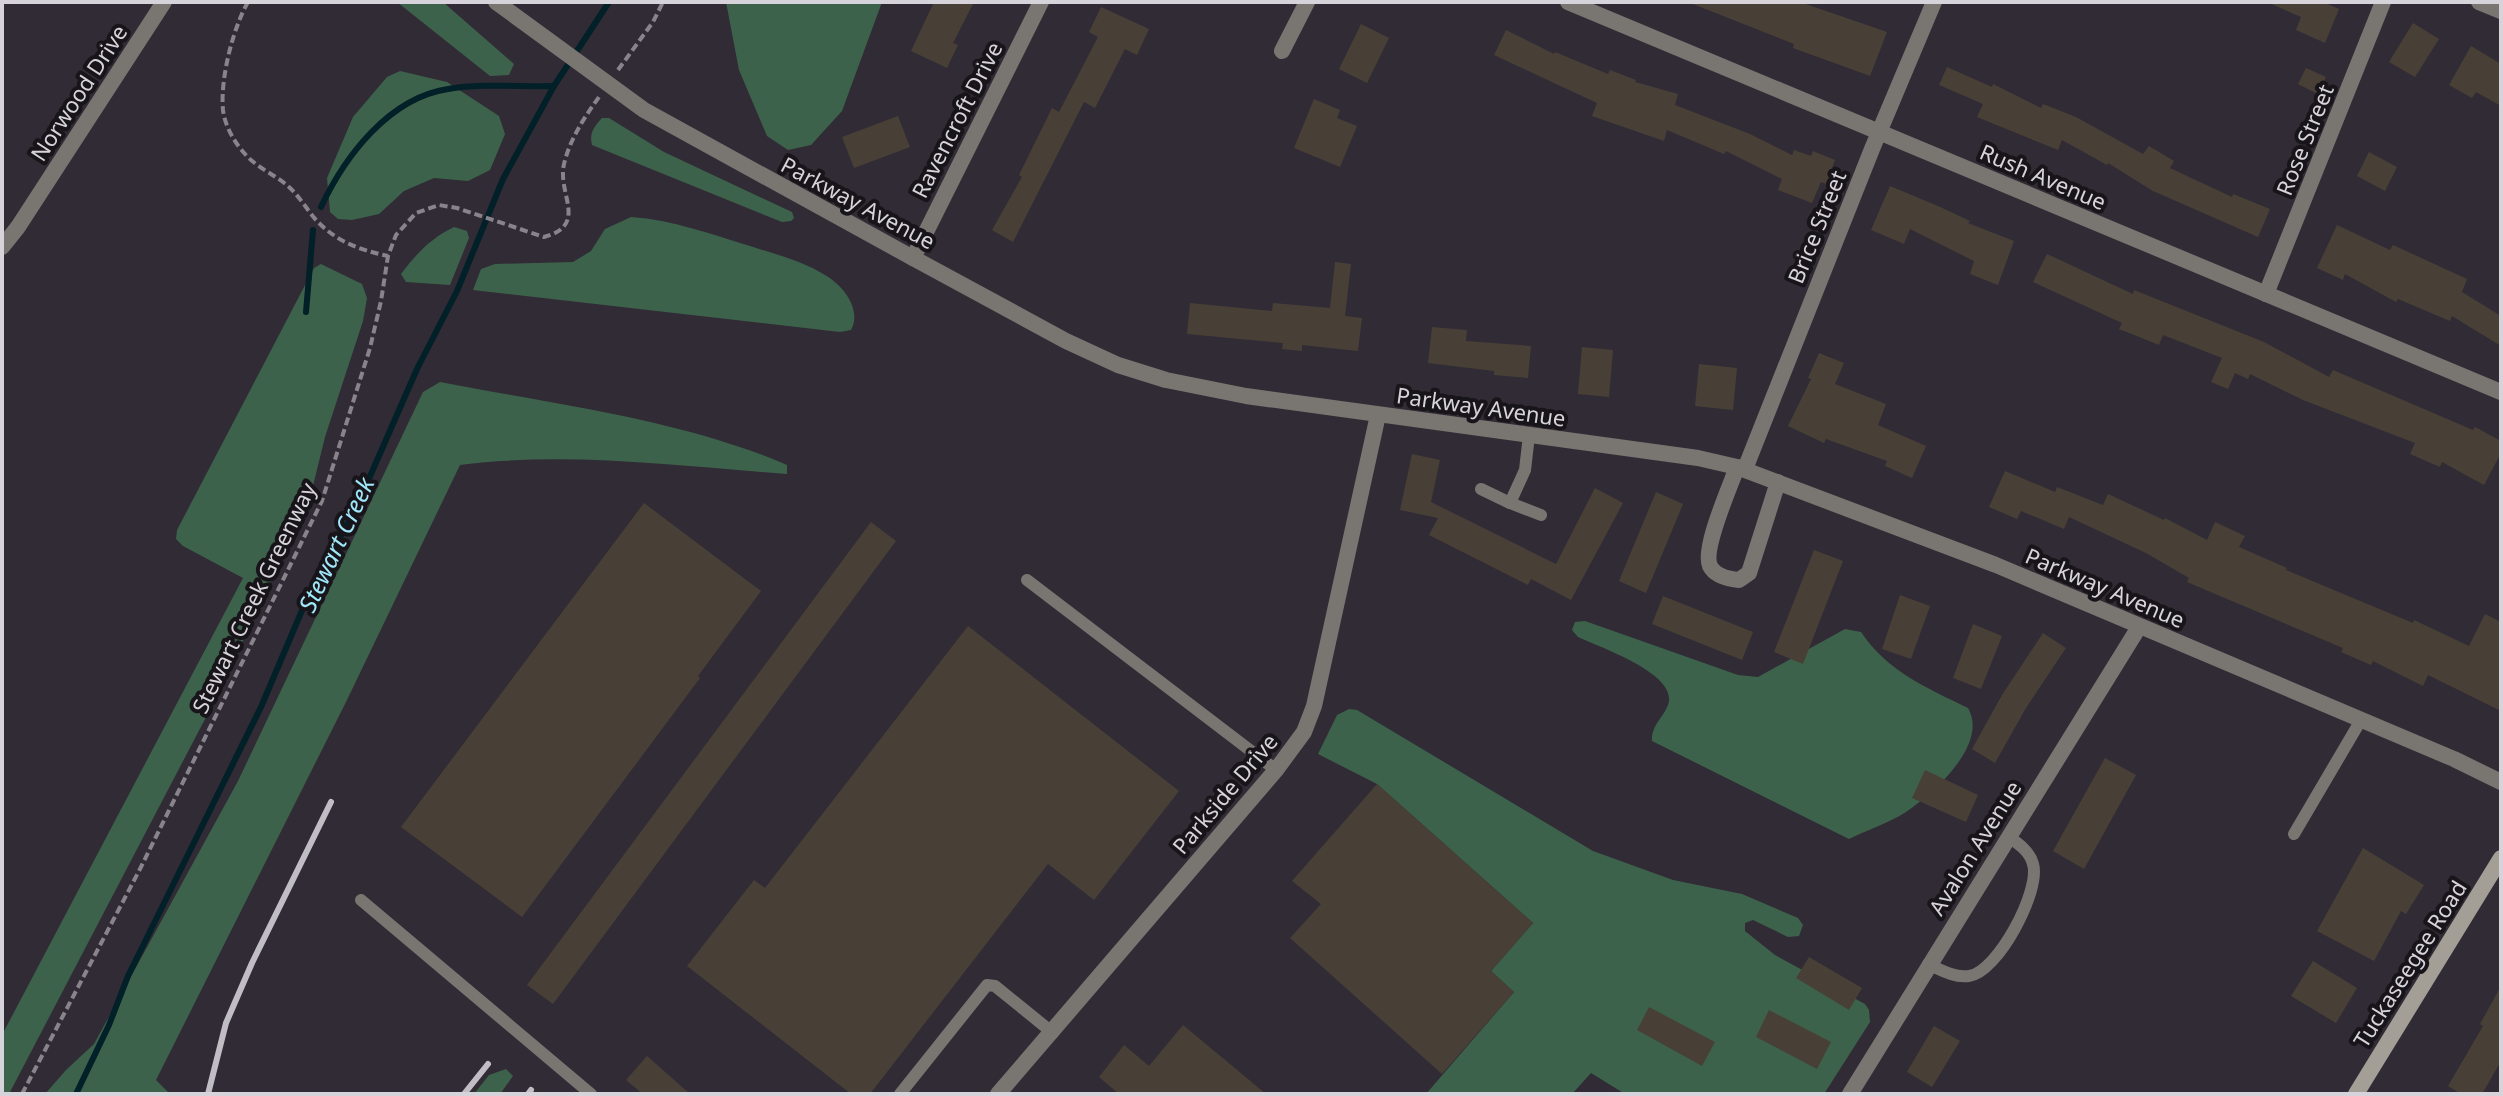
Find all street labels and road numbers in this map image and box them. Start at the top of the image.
street label: Norwood Drive [23,19,133,166]
street label: Ravencroft Drive [904,36,1008,203]
street label: Rose Street [2268,80,2340,200]
street label: Rush Avenue [1976,136,2111,216]
street label: Parkway Avenue [776,149,941,255]
street label: Brice Street [1780,166,1852,287]
street label: Parkway Avenue [1395,379,1568,433]
street label: Stewart Creek Greenway [184,477,322,718]
street label: Parkway Avenue [2021,540,2190,634]
street label: Parkside Drive [1165,727,1284,860]
street label: Avalon Avenue [1921,775,2027,920]
street label: Tuckaseegee Road [2346,874,2473,1053]

